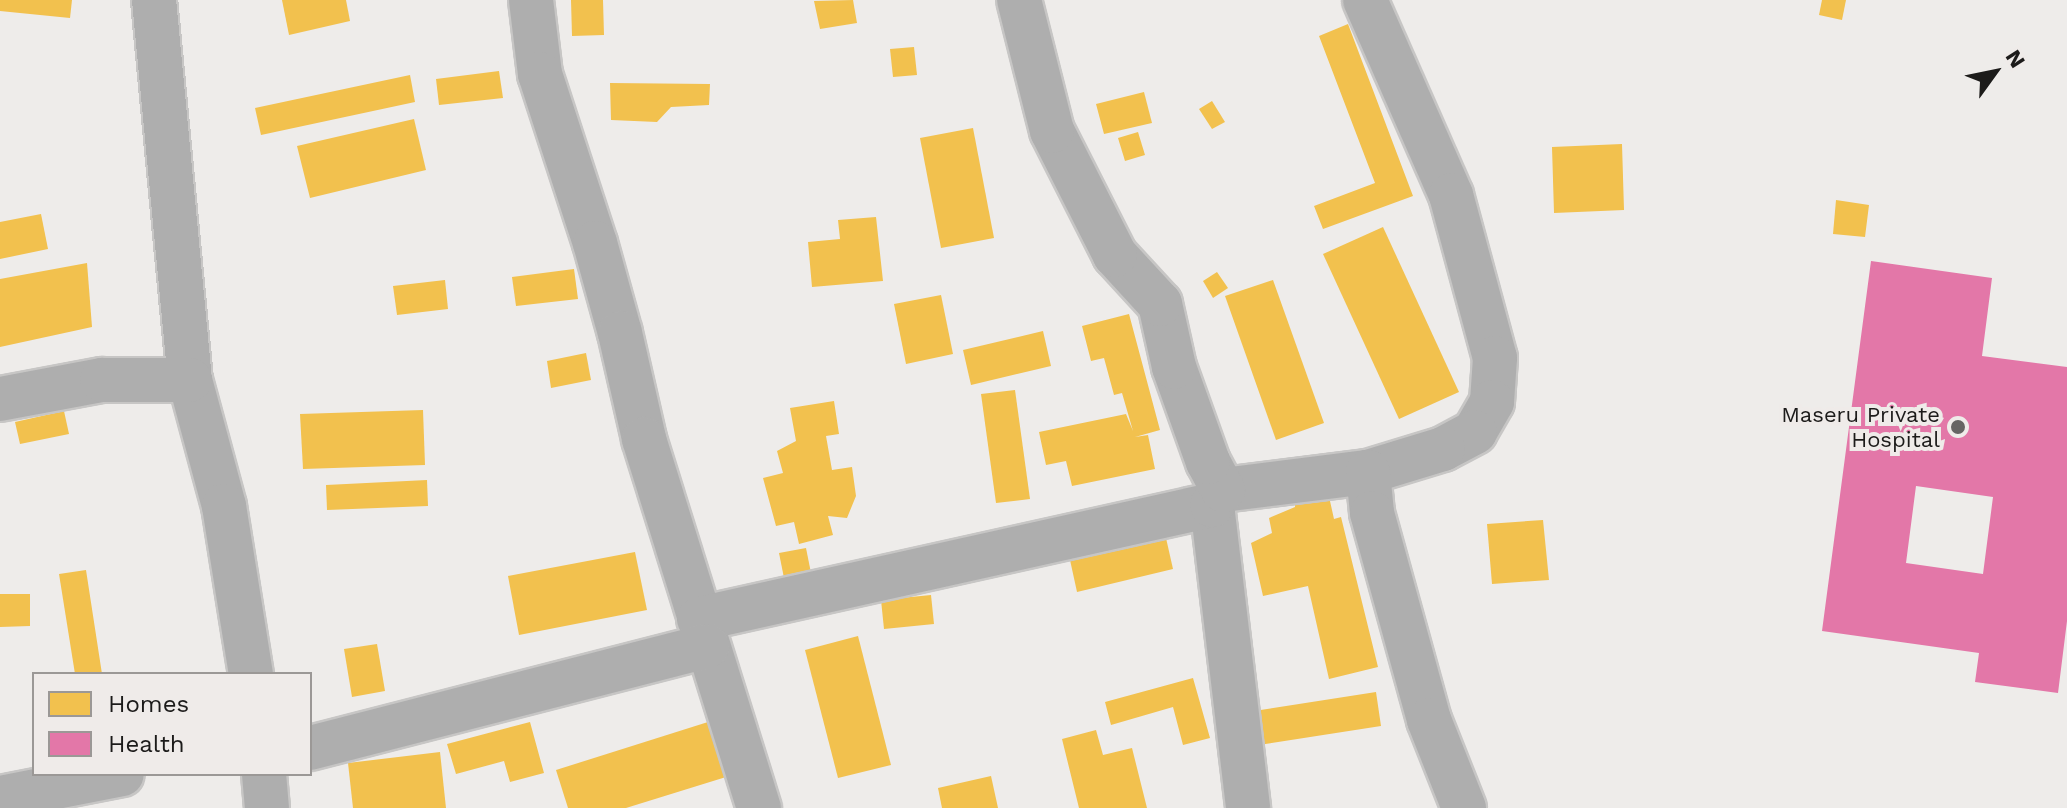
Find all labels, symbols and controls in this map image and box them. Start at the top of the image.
north arrow [1955,32,2035,112]
text: N [2001,45,2030,72]
place label: Maseru Private Hospital [1781,401,1940,452]
marker: Maseru Private Hospital [1947,416,1969,438]
legend [32,672,312,776]
text: Homes [108,690,189,718]
text: Health [108,730,185,758]

